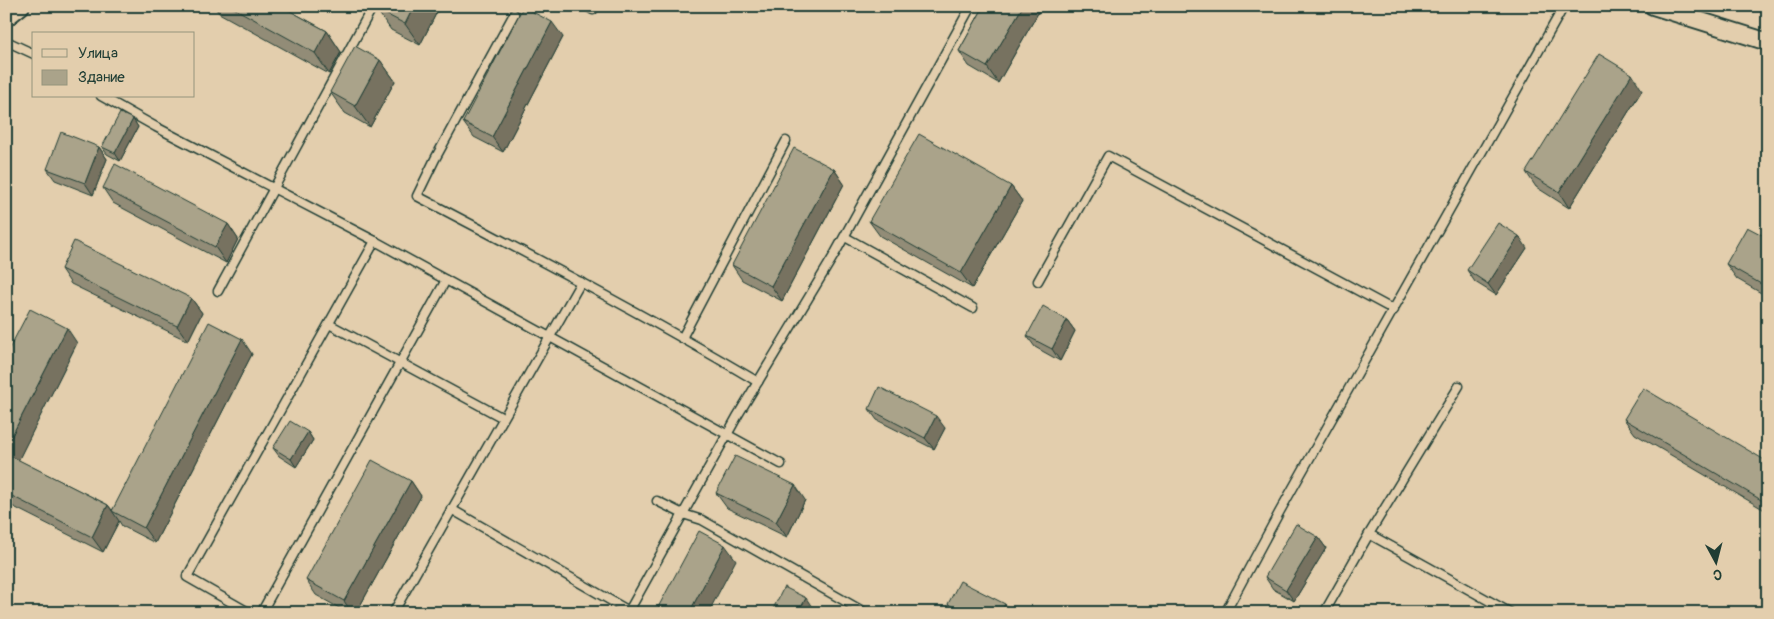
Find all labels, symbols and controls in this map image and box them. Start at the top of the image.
legend [32,32,195,98]
text: Улица [78,44,118,63]
text: Здание [78,68,125,87]
north arrow [1692,536,1742,586]
text: С [1712,565,1723,583]

